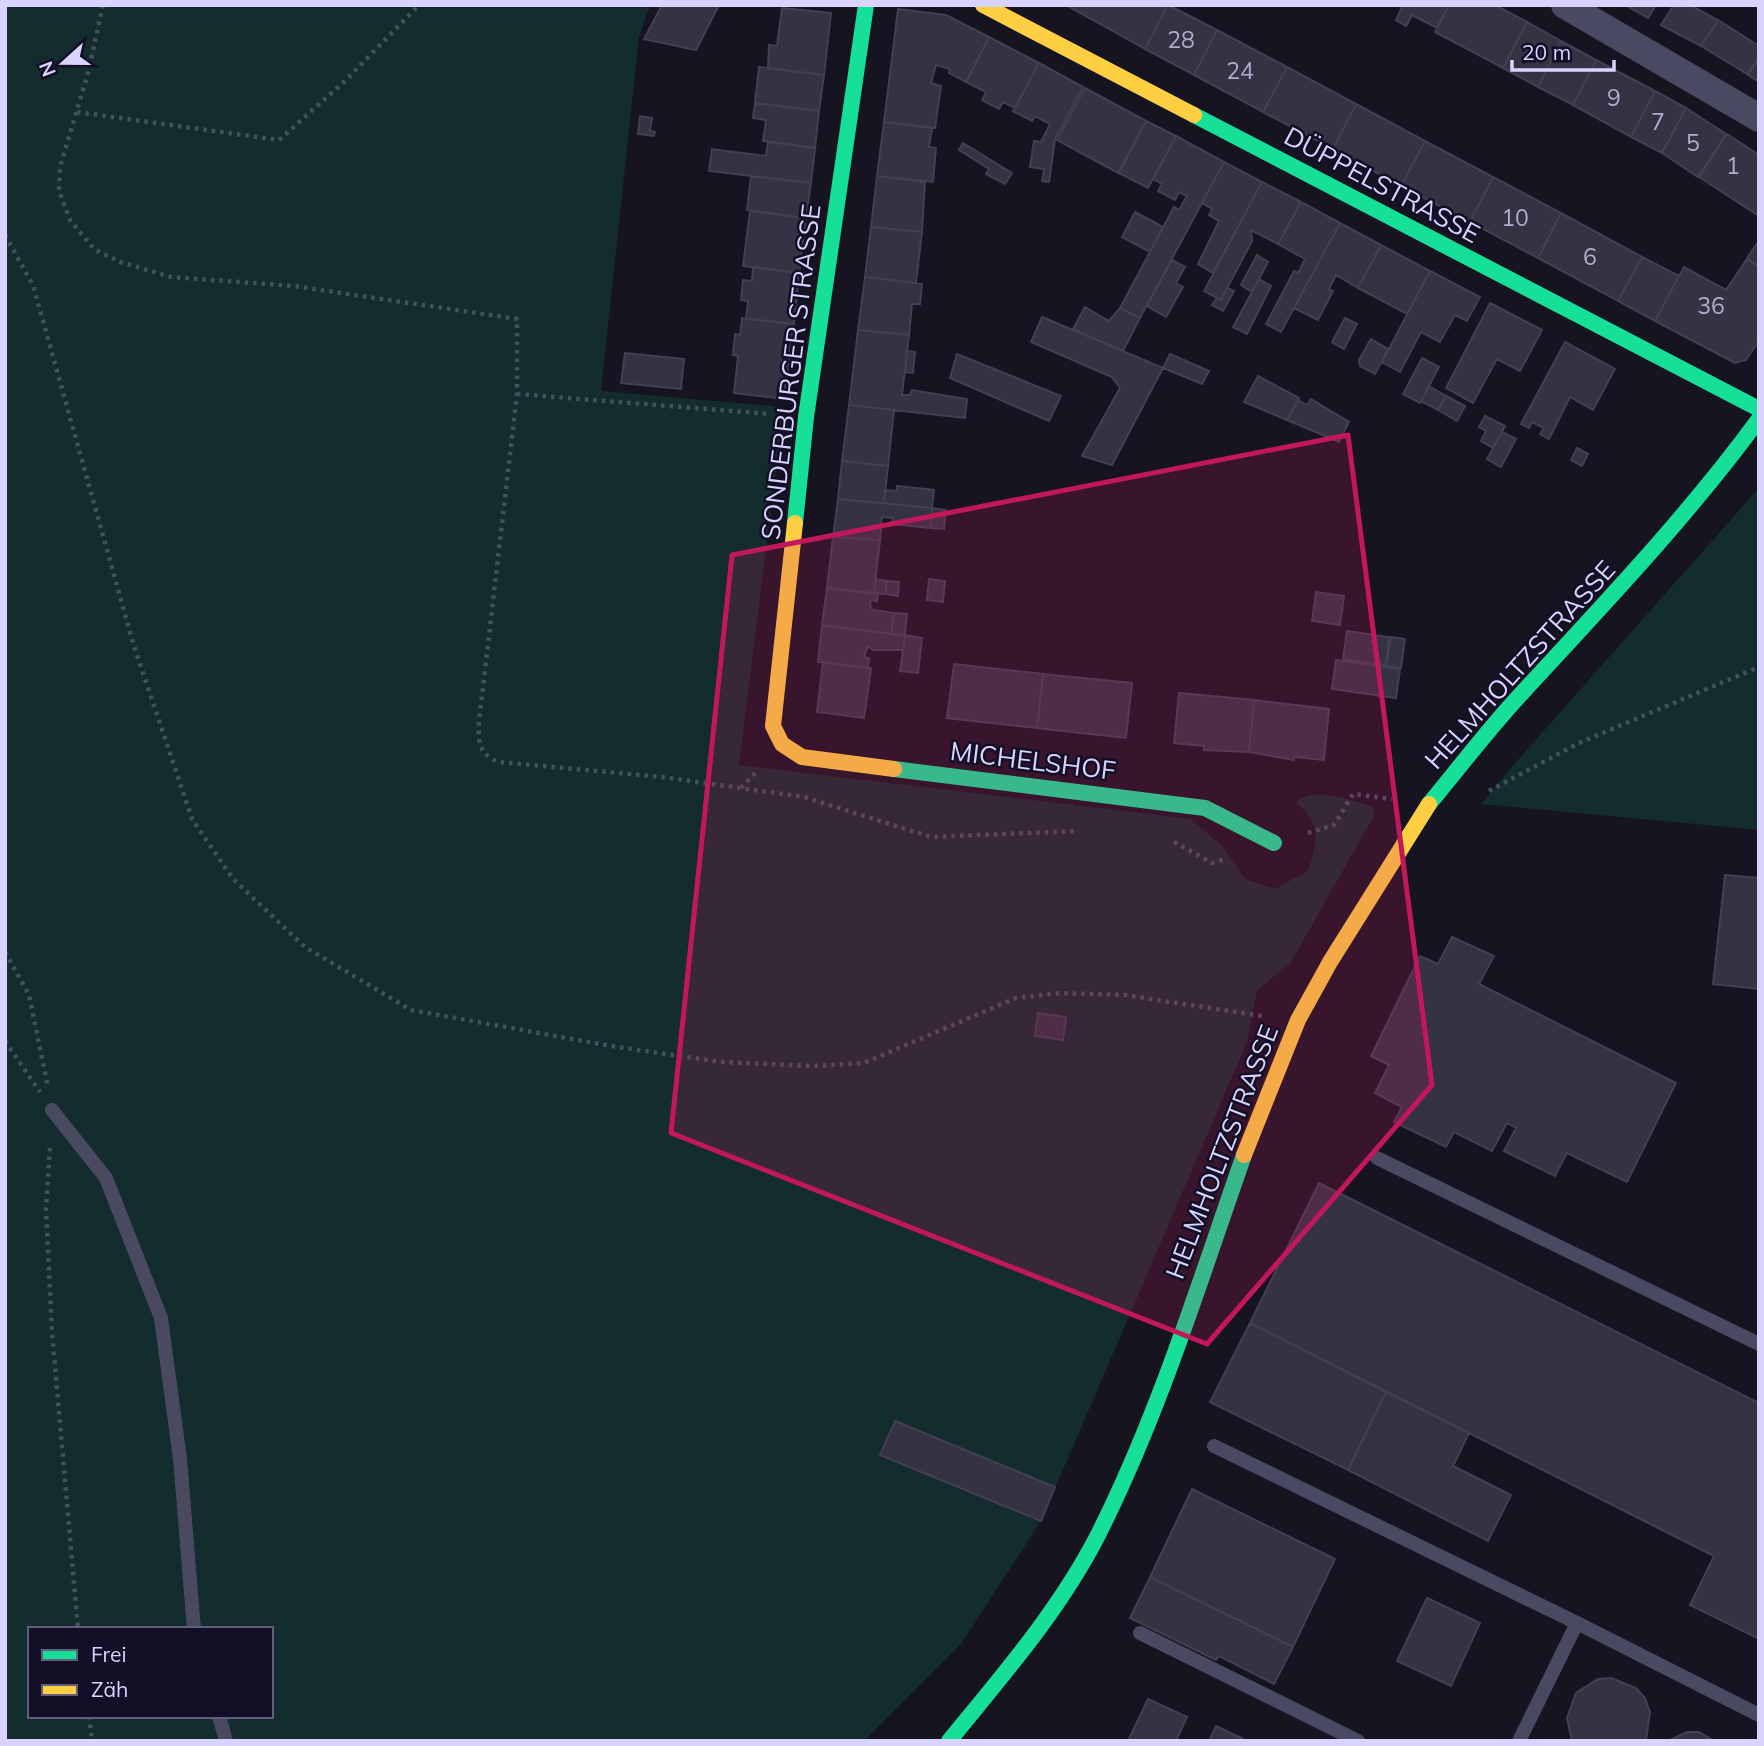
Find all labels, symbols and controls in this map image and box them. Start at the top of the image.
house number: 28 [1167,25,1195,54]
north arrow [28,28,98,98]
scale bar [1512,28,1614,72]
text: 20 m [1522,39,1571,65]
house number: 24 [1226,56,1254,85]
text: N [33,58,61,80]
house number: 9 [1607,83,1621,112]
house number: 7 [1651,107,1665,136]
street label: DÜPPELSTRASSE [1279,119,1486,250]
house number: 5 [1686,128,1700,157]
house number: 1 [1726,151,1740,180]
street label: SONDERBURGER STRASSE [754,202,827,542]
house number: 10 [1501,203,1529,232]
house number: 6 [1583,242,1597,271]
house number: 36 [1697,291,1725,320]
street label: HELMHOLTZSTRASSE [1417,554,1622,776]
street label: MICHELSHOF [948,734,1118,787]
street label: HELMHOLTZSTRASSE [1158,1020,1285,1283]
legend [28,1627,273,1718]
text: Frei [91,1641,127,1667]
text: Zäh [91,1676,128,1702]

